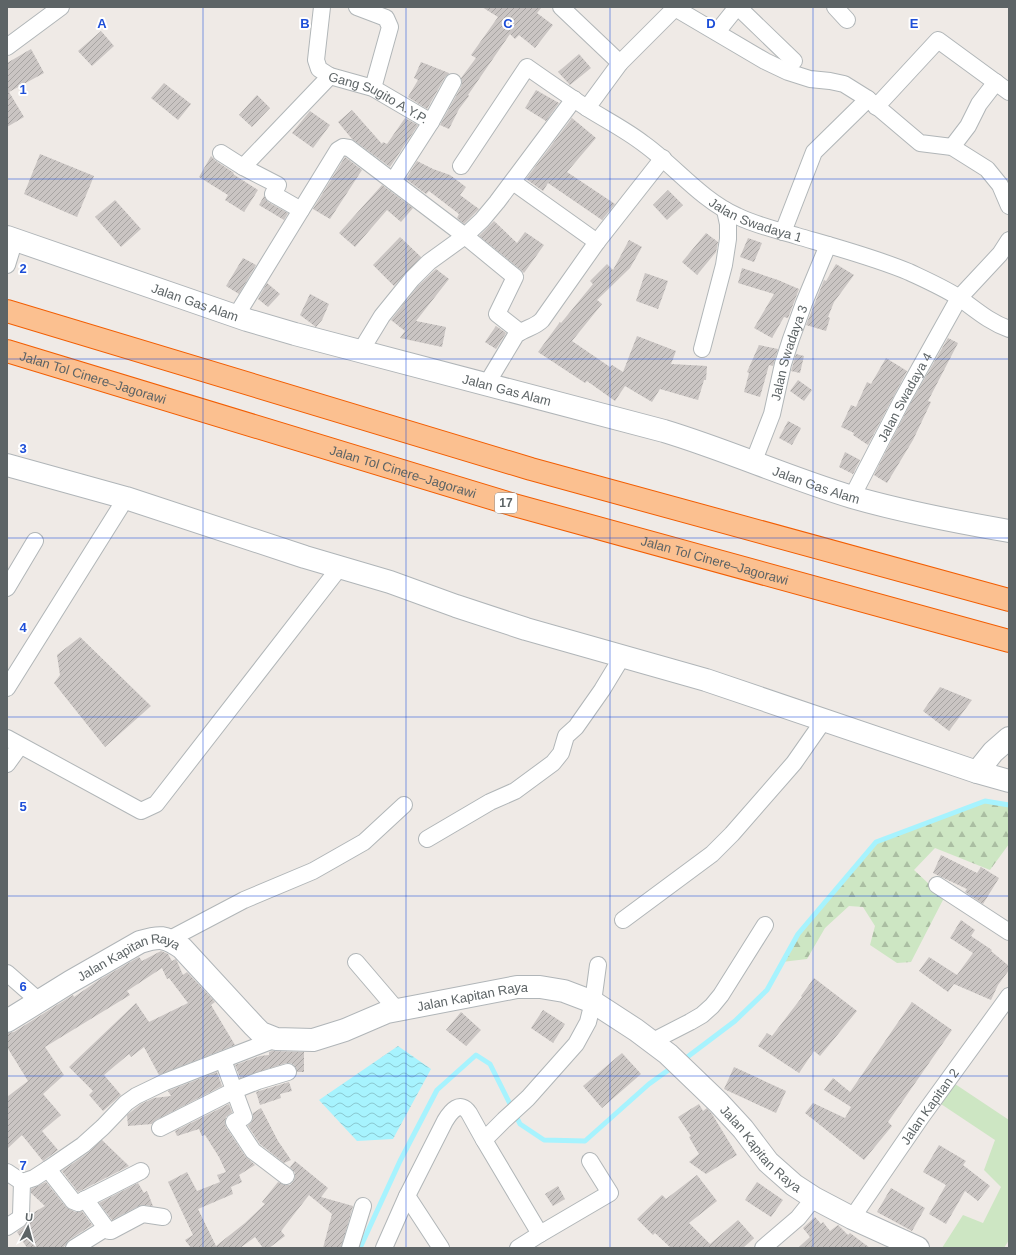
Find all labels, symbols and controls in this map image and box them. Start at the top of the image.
text: A [97,16,107,31]
text: B [300,16,310,31]
text: C [503,16,513,31]
text: D [706,16,716,31]
text: E [910,16,919,31]
street label: Gang Sugito A.Y.P. [327,68,431,126]
text: 1 [19,82,27,97]
street label: Jalan Swadaya 1 [706,194,804,245]
text: 2 [19,261,27,276]
street label: Jalan Gas Alam [150,280,241,324]
street label: Jalan Swadaya 3 [768,303,810,402]
street label: Jalan Tol Cinere–Jagorawi [18,348,168,407]
street label: Jalan Swadaya 4 [874,350,935,444]
street label: Jalan Gas Alam [461,371,553,409]
text: 3 [19,441,27,456]
street label: Jalan Tol Cinere–Jagorawi [328,442,478,501]
street label: Jalan Gas Alam [771,463,862,506]
road number: 17 [495,493,517,513]
street label: Jalan Tol Cinere–Jagorawi [639,533,790,588]
text: 4 [19,620,27,635]
text: 5 [19,799,27,814]
street label: Jalan Kapitan Raya [75,930,184,984]
text: 6 [19,979,27,994]
street label: Jalan Kapitan Raya [416,980,529,1014]
street label: Jalan Kapitan 2 [897,1065,962,1147]
street label: Jalan Kapitan Raya [717,1102,805,1196]
text: 7 [19,1158,27,1173]
north arrow [8,1207,48,1247]
text: U [24,1211,34,1223]

